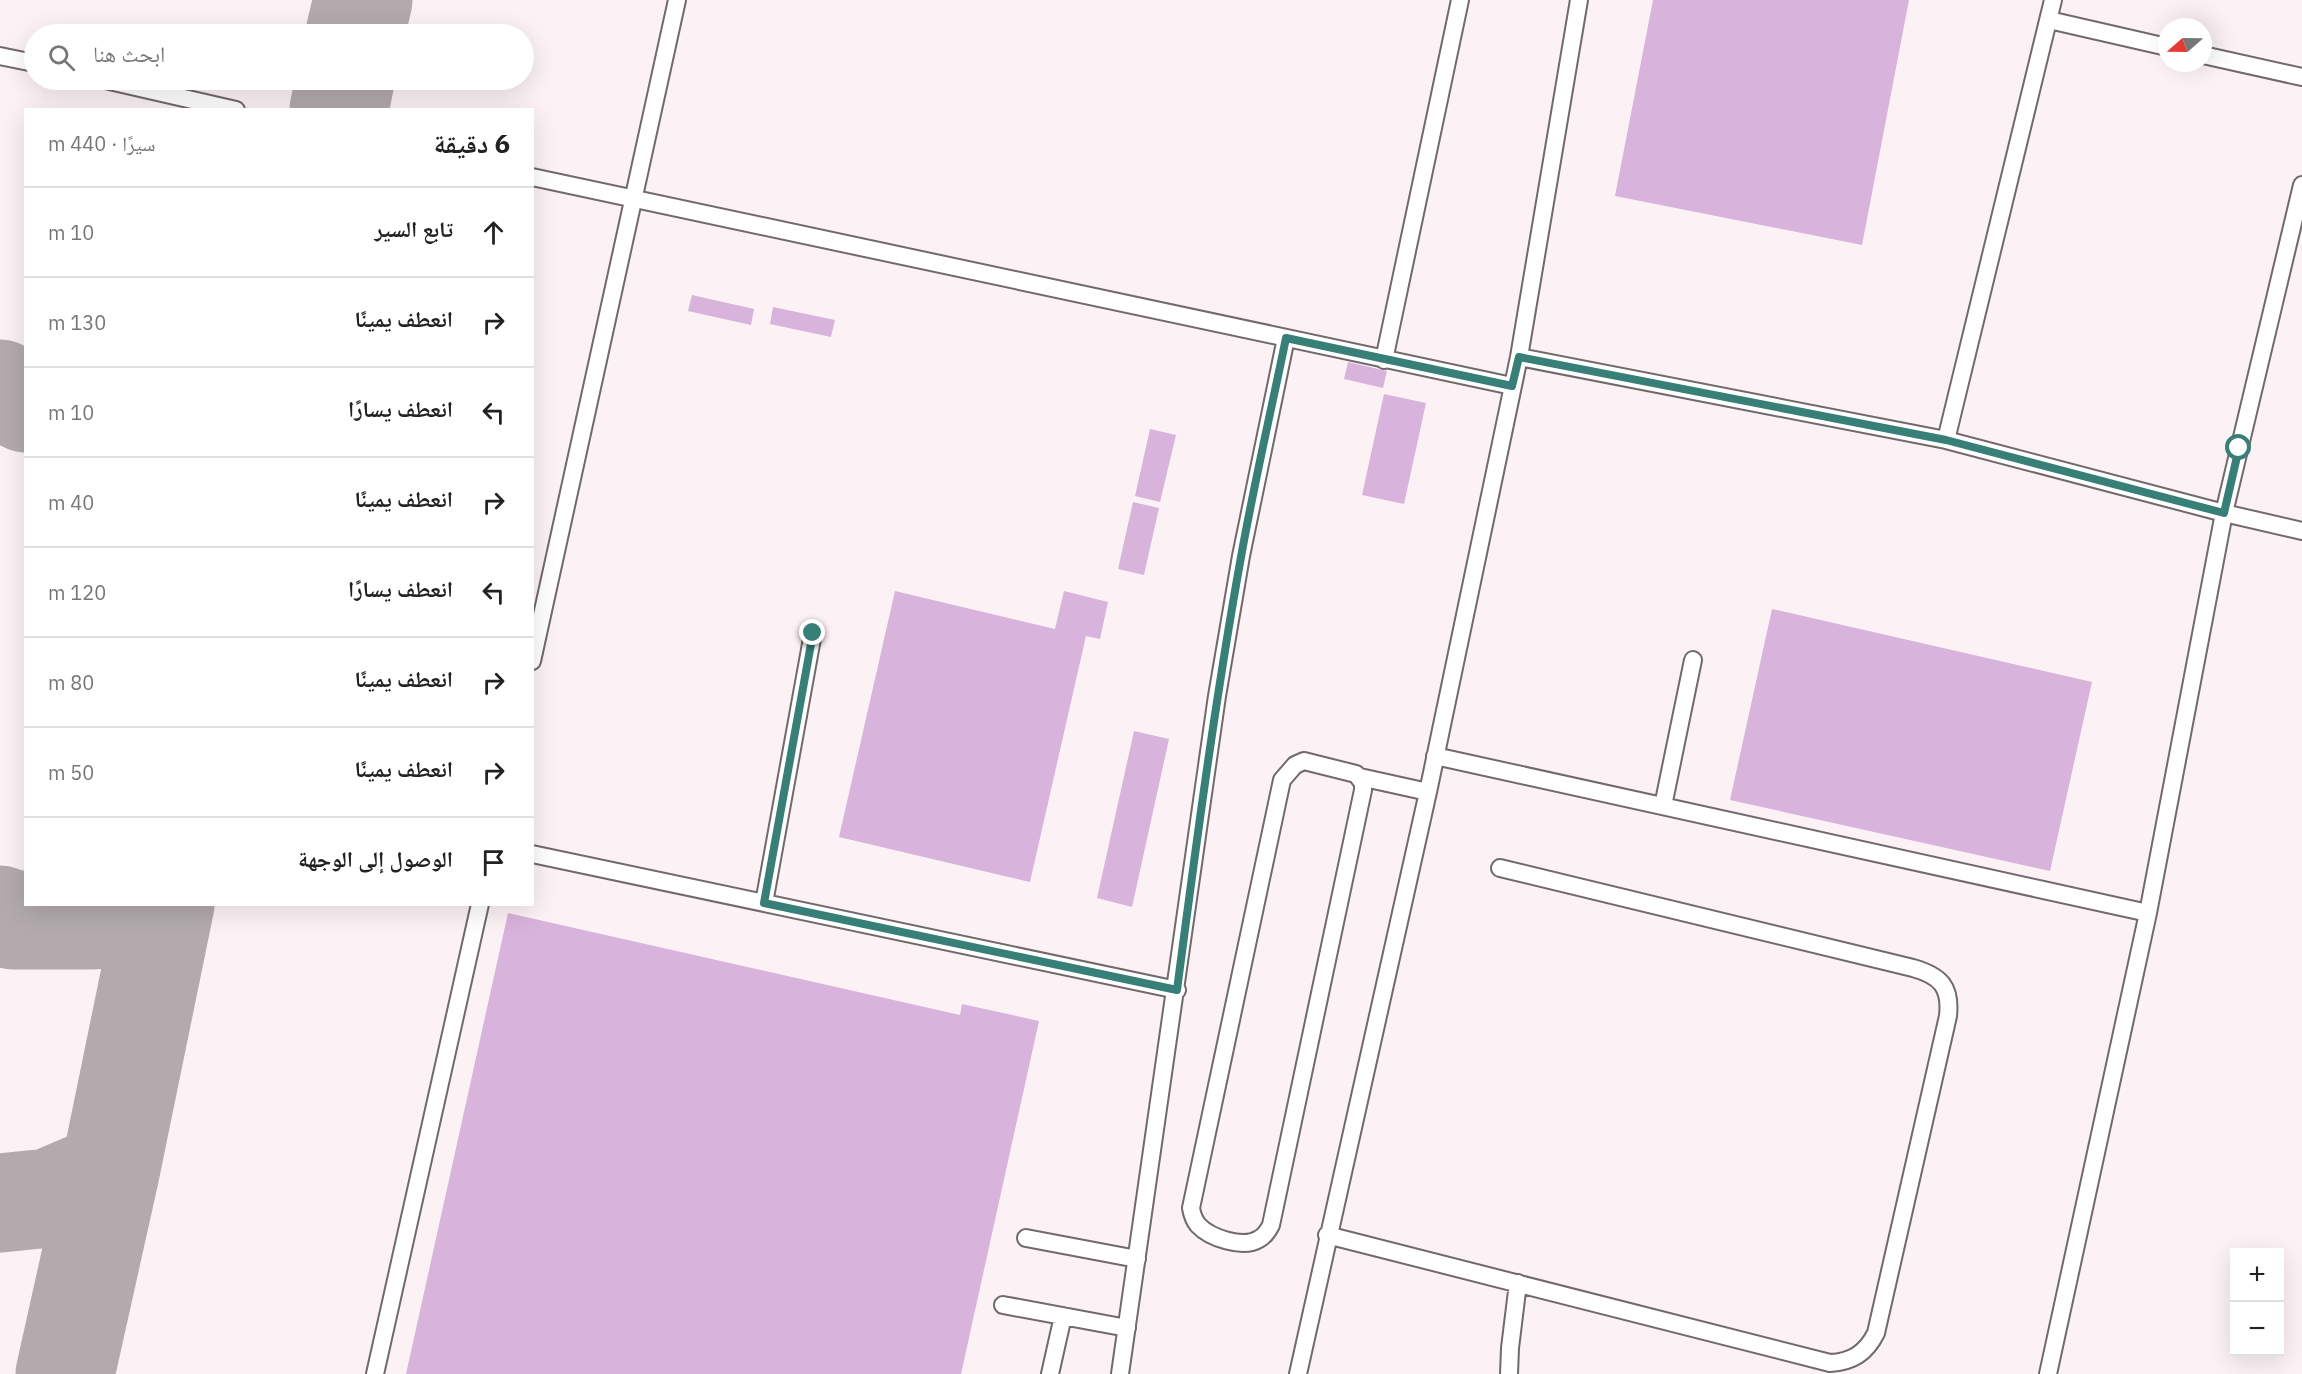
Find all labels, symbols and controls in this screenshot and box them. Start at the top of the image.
north arrow [2158,18,2212,72]
search box [24,24,534,90]
text: ابحث هنا [93,39,165,68]
icon: search [45,41,78,74]
text: 6 دقيقة [434,126,510,160]
text: سيرًا · 440 m [48,130,155,157]
text: تابع السير [374,214,453,243]
icon: ahead [477,216,510,249]
text: 10 m [48,219,94,246]
text: انعطف يمينًا [355,304,453,333]
icon: right [477,306,510,339]
text: 130 m [48,309,106,336]
text: انعطف يسارًا [348,394,453,423]
icon: left [477,396,510,429]
text: 10 m [48,399,94,426]
route start [2225,434,2251,460]
text: انعطف يمينًا [355,484,453,513]
icon: right [477,486,510,519]
text: 40 m [48,489,94,516]
text: انعطف يسارًا [348,574,453,603]
icon: left [477,576,510,609]
text: 120 m [48,579,106,606]
route end [799,619,825,645]
text: انعطف يمينًا [355,664,453,693]
icon: right [477,666,510,699]
text: 80 m [48,669,94,696]
text: انعطف يمينًا [355,754,453,783]
icon: right [477,756,510,789]
text: 50 m [48,759,94,786]
text: الوصول إلى الوجهة [298,844,453,873]
icon: arrive [477,846,510,879]
map controls [2230,1248,2284,1356]
button: + [2230,1248,2284,1302]
button: − [2230,1302,2284,1356]

